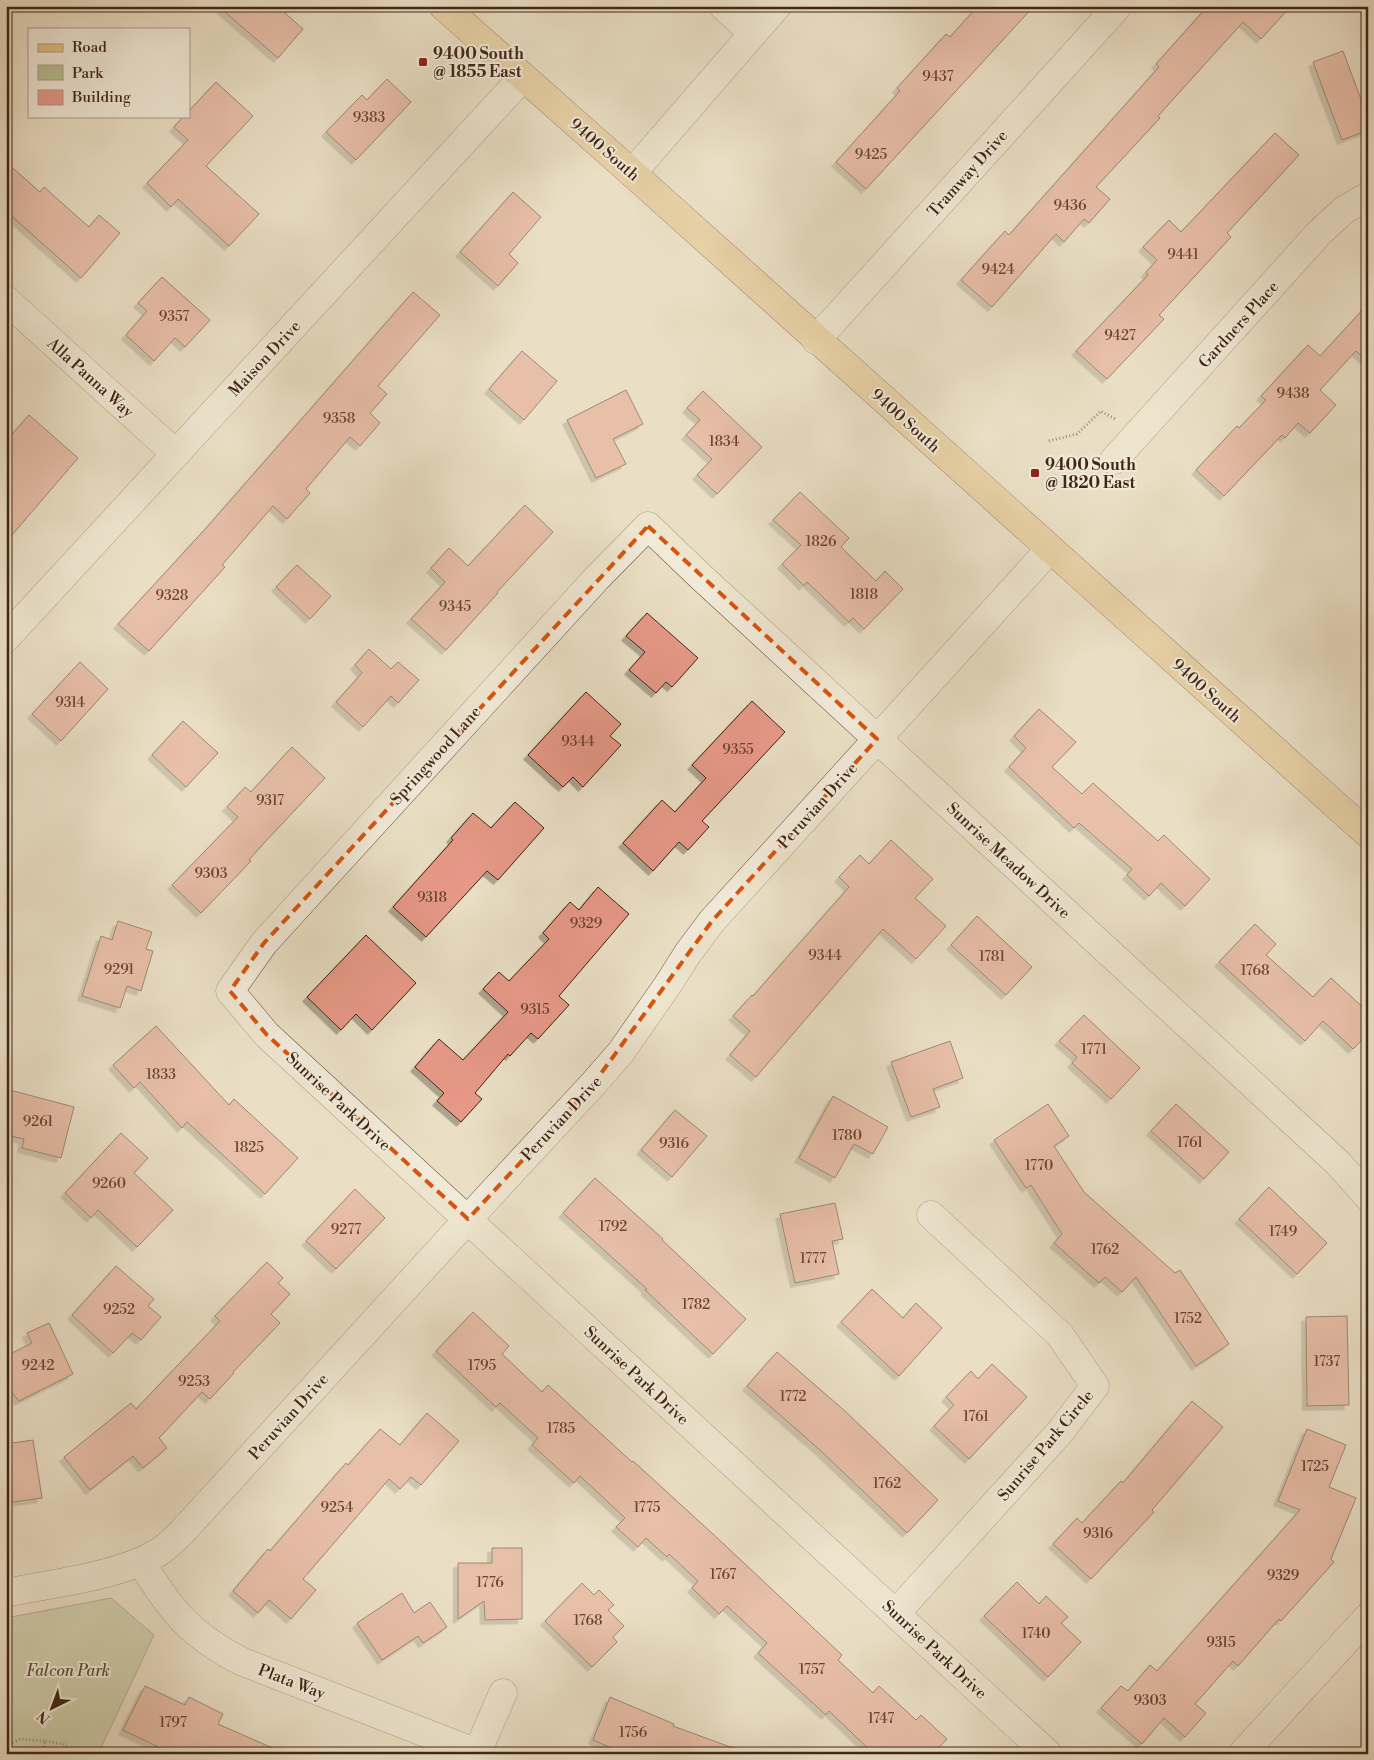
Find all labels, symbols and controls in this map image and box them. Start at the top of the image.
legend [28,28,190,118]
text: Road [72,38,107,57]
place label: 9400 South @ 1855 East [433,44,524,82]
marker: 9400 South @ 1855 East [417,56,429,68]
text: Park [72,64,104,83]
house number: 9437 [922,68,954,86]
text: Building [71,88,131,107]
house number: 9383 [353,109,386,127]
street label: 9400 South [565,114,644,186]
street label: Tramway Drive [923,126,1012,221]
house number: 9425 [855,146,888,164]
house number: 9436 [1054,197,1087,215]
house number: 9441 [1167,246,1199,264]
house number: 9424 [981,261,1015,279]
street label: Gardners Place [1194,277,1283,372]
house number: 9357 [159,308,189,326]
street label: Maison Drive [224,316,305,401]
house number: 9427 [1104,327,1136,345]
street label: Alla Panna Way [42,333,138,422]
street label: 9400 South [867,384,944,457]
house number: 9438 [1276,385,1310,403]
house number: 9358 [323,410,355,428]
house number: 1834 [709,433,739,451]
place label: 9400 South @ 1820 East [1045,455,1136,493]
marker: 9400 South @ 1820 East [1029,467,1041,479]
house number: 1826 [806,533,837,551]
house number: 1818 [850,586,878,604]
house number: 9328 [156,587,188,605]
house number: 9345 [439,598,472,616]
street label: 9400 South [1168,654,1245,727]
house number: 9314 [55,694,85,712]
street label: Springwood Lane [386,702,485,809]
house number: 9344 [561,733,595,751]
house number: 9355 [722,741,754,759]
street label: Peruvian Drive [774,758,862,853]
house number: 9317 [256,792,284,810]
street label: Sunrise Meadow Drive [942,798,1074,923]
house number: 9303 [194,865,228,883]
house number: 9318 [417,889,447,907]
house number: 9329 [570,915,602,933]
house number: 9344 [808,947,842,965]
house number: 1781 [979,948,1005,966]
house number: 9291 [104,961,134,979]
house number: 1768 [1241,962,1269,980]
house number: 9315 [520,1001,550,1019]
house number: 1771 [1081,1041,1107,1059]
street label: Sunrise Park Drive [282,1048,395,1155]
house number: 1833 [146,1066,176,1084]
street label: Peruvian Drive [517,1072,606,1166]
house number: 9261 [23,1113,53,1131]
house number: 1780 [832,1127,862,1145]
house number: 1761 [1177,1134,1203,1152]
house number: 9316 [659,1135,689,1153]
house number: 1825 [234,1139,264,1157]
house number: 1770 [1025,1157,1053,1175]
house number: 9260 [92,1175,126,1193]
house number: 1792 [599,1218,627,1236]
house number: 9277 [331,1221,361,1239]
house number: 1749 [1269,1223,1297,1241]
house number: 1762 [1091,1241,1119,1259]
house number: 1777 [800,1250,826,1268]
house number: 1782 [682,1296,710,1314]
house number: 9252 [103,1301,135,1319]
house number: 1752 [1174,1310,1202,1328]
street label: Sunrise Park Drive [580,1322,693,1429]
house number: 1737 [1314,1353,1340,1371]
house number: 9242 [22,1357,54,1375]
house number: 1795 [468,1357,496,1375]
street label: Peruvian Drive [245,1369,333,1464]
house number: 9253 [178,1373,210,1391]
street label: Sunrise Park Circle [993,1386,1098,1505]
house number: 1772 [779,1388,807,1406]
house number: 1761 [963,1408,989,1426]
house number: 1785 [547,1420,575,1438]
house number: 1725 [1301,1458,1329,1476]
house number: 1762 [873,1475,901,1493]
house number: 9254 [321,1499,353,1517]
house number: 1775 [634,1499,661,1517]
house number: 9316 [1083,1525,1113,1543]
house number: 1767 [710,1566,736,1584]
house number: 9329 [1267,1567,1299,1585]
house number: 1776 [476,1574,504,1592]
street label: Sunrise Park Drive [878,1596,991,1703]
house number: 1768 [574,1612,602,1630]
house number: 1740 [1021,1625,1051,1643]
house number: 9315 [1206,1634,1236,1652]
street label: Plata Way [255,1660,328,1704]
park label: Falcon Park [26,1661,110,1681]
house number: 1757 [799,1661,825,1679]
north arrow [28,1682,78,1732]
house number: 9303 [1133,1692,1167,1710]
text: N [34,1707,54,1727]
house number: 1747 [868,1710,894,1728]
house number: 1797 [159,1714,187,1732]
house number: 1756 [619,1724,648,1742]

